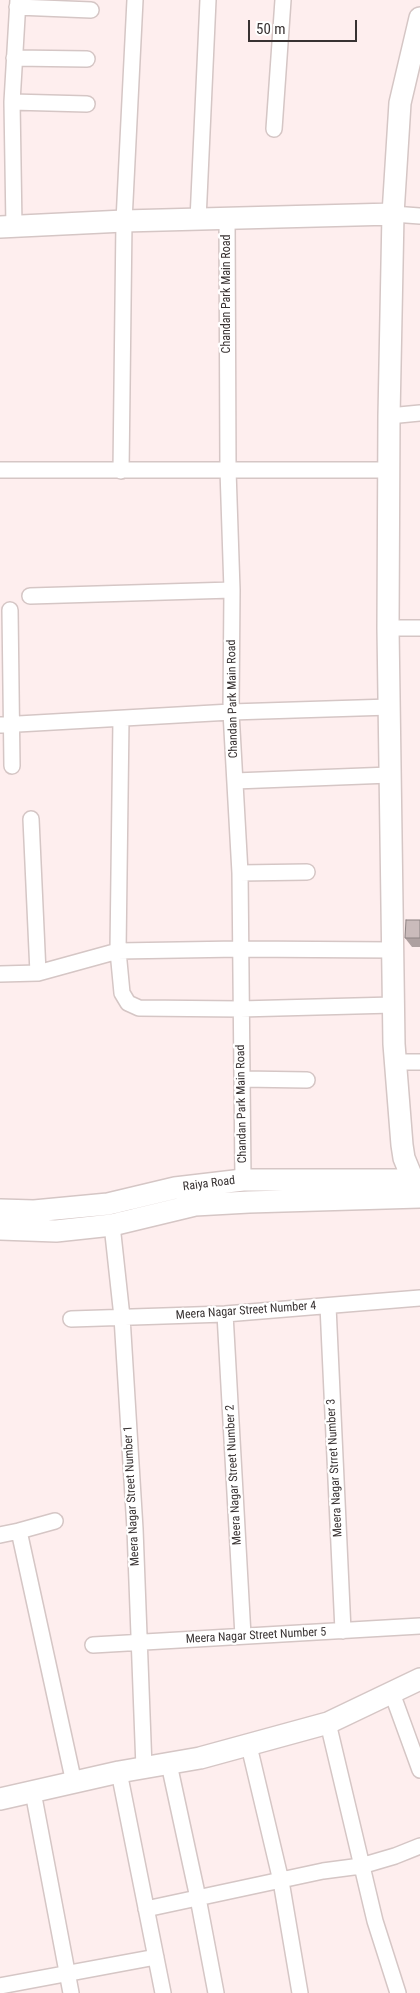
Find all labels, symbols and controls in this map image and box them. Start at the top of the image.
scale bar [250,10,359,42]
text: 50 m [256,20,286,38]
street label: Chandan Park Main Road [220,235,234,353]
street label: Chandan Park Main Road [225,639,241,759]
street label: Chandan Park Main Road [234,1044,250,1164]
street label: Raiya Road [182,1174,236,1194]
street label: Meera Nagar Street Number 4 [175,1299,317,1323]
street label: Meera Nagar Strret Number 3 [324,1398,346,1538]
street label: Meera Nagar Street Number 2 [223,1404,245,1546]
street label: Meera Nagar Street Number 1 [121,1425,143,1567]
street label: Meera Nagar Street Number 5 [185,1625,327,1647]

